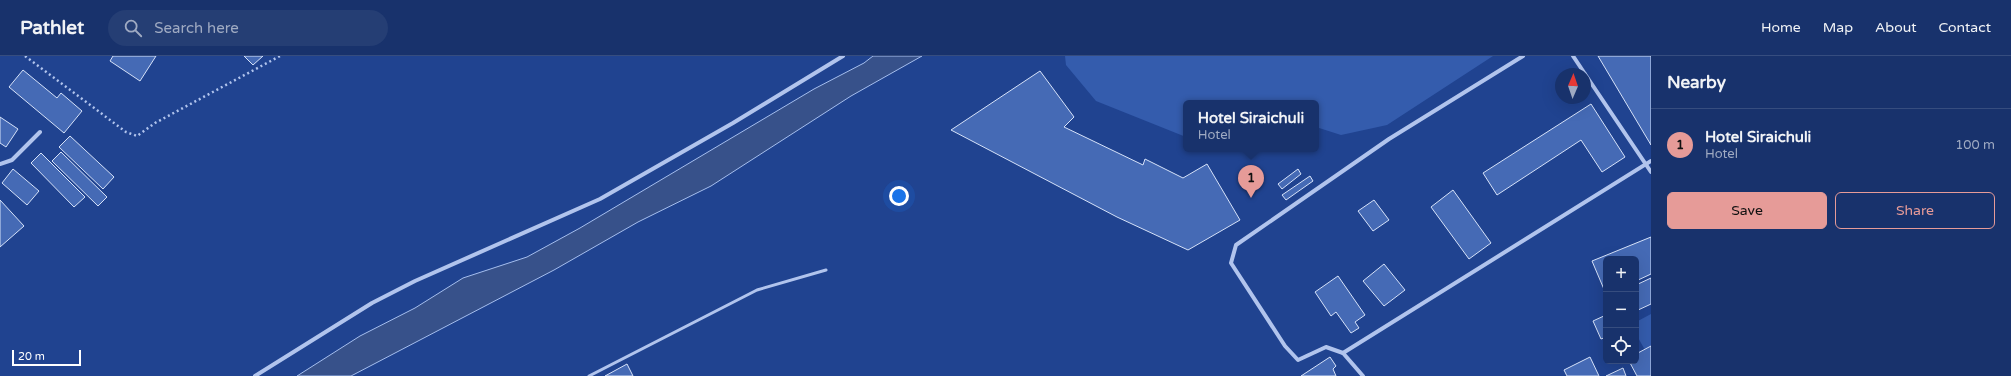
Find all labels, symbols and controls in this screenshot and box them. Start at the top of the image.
search box [108,10,388,46]
text: Pathlet [20,17,84,39]
icon: search [122,17,144,39]
text: Search here [154,19,239,37]
text: Home [1761,19,1801,36]
text: Map [1823,19,1853,36]
text: About [1875,19,1917,36]
text: Contact [1939,19,1991,36]
north arrow [1555,68,1591,104]
text: Nearby [1667,72,1726,93]
popup [1183,100,1319,152]
text: Hotel Siraichuli [1198,109,1304,127]
text: Hotel [1198,127,1231,143]
text: Hotel Siraichuli [1705,128,1811,146]
text: 1 [1676,137,1684,153]
text: 100 m [1955,137,1995,153]
text: Hotel [1705,146,1738,162]
pin: 1 [1238,165,1264,198]
your location [889,186,909,206]
button: Save [1667,192,1827,229]
button: Share [1835,192,1995,229]
map controls [1603,256,1639,364]
button: + [1603,256,1639,292]
button: − [1603,292,1639,328]
button: locate [1603,328,1639,364]
scale bar [12,348,81,367]
text: 20 m [18,350,45,363]

